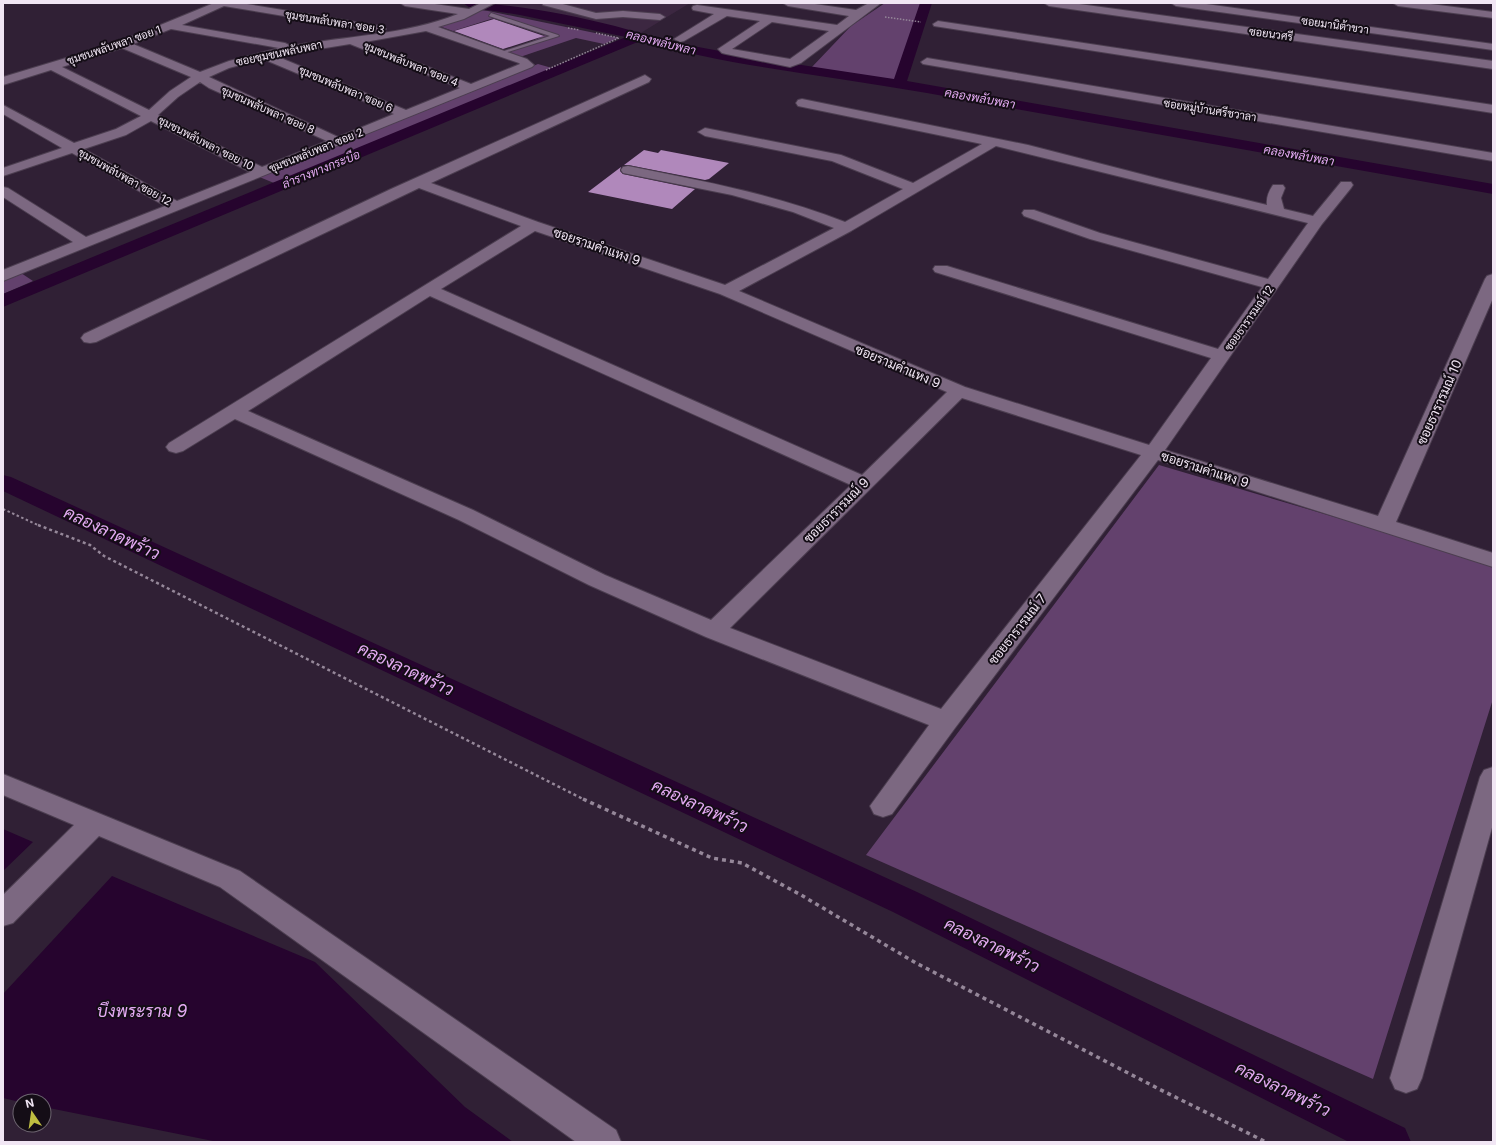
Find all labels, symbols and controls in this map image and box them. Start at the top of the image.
street label: ชุมชนพลับพลา ซอย 3 [284,7,386,39]
street label: ซอยมานิต้าขวา [1300,13,1370,37]
street label: ชุมชนพลับพลา ซอย 1 [65,22,163,70]
street label: ซอยนวศรี [1248,23,1294,44]
water label: คลองพลับพลา [625,26,698,58]
street label: ซอยชุมชนพลับพลา [235,37,324,71]
street label: ชุมชนพลับพลา ซอย 4 [361,39,460,91]
street label: ชุมชนพลับพลา ซอย 6 [296,63,395,117]
street label: ชุมชนพลับพลา ซอย 8 [218,83,317,139]
water label: คลองพลับพลา [944,84,1017,112]
street label: ซอยหมู่บ้านศรีชวาลา [1162,95,1258,125]
street label: ชุมชนพลับพลา ซอย 10 [155,113,256,175]
street label: ชุมชนพลับพลา ซอย 2 [267,125,366,177]
water label: คลองพลับพลา [1263,141,1336,169]
street label: ชุมชนพลับพลา ซอย 12 [75,145,174,210]
water label: ลำรางทางกระบือ [280,147,362,191]
street label: ซอยรามคำแหง 9 [551,224,643,268]
street label: ซอยธารารมณ์ 12 [1220,282,1277,354]
street label: ซอยรามคำแหง 9 [853,341,943,391]
street label: ซอยธารารมณ์ 10 [1412,357,1465,447]
street label: ซอยรามคำแหง 9 [1159,447,1251,491]
street label: ซอยธารารมณ์ 9 [799,473,872,546]
water label: คลองลาดพร้าว [61,501,164,564]
street label: ซอยธารารมณ์ 7 [984,590,1050,667]
water label: คลองลาดพร้าว [355,637,458,700]
water label: คลองลาดพร้าว [649,774,752,837]
water label: คลองลาดพร้าว [941,912,1043,977]
water label: บึงพระราม 9 [97,1001,188,1021]
water label: คลองลาดพร้าว [1232,1056,1334,1121]
north arrow [12,1093,52,1133]
text: N [24,1095,35,1111]

